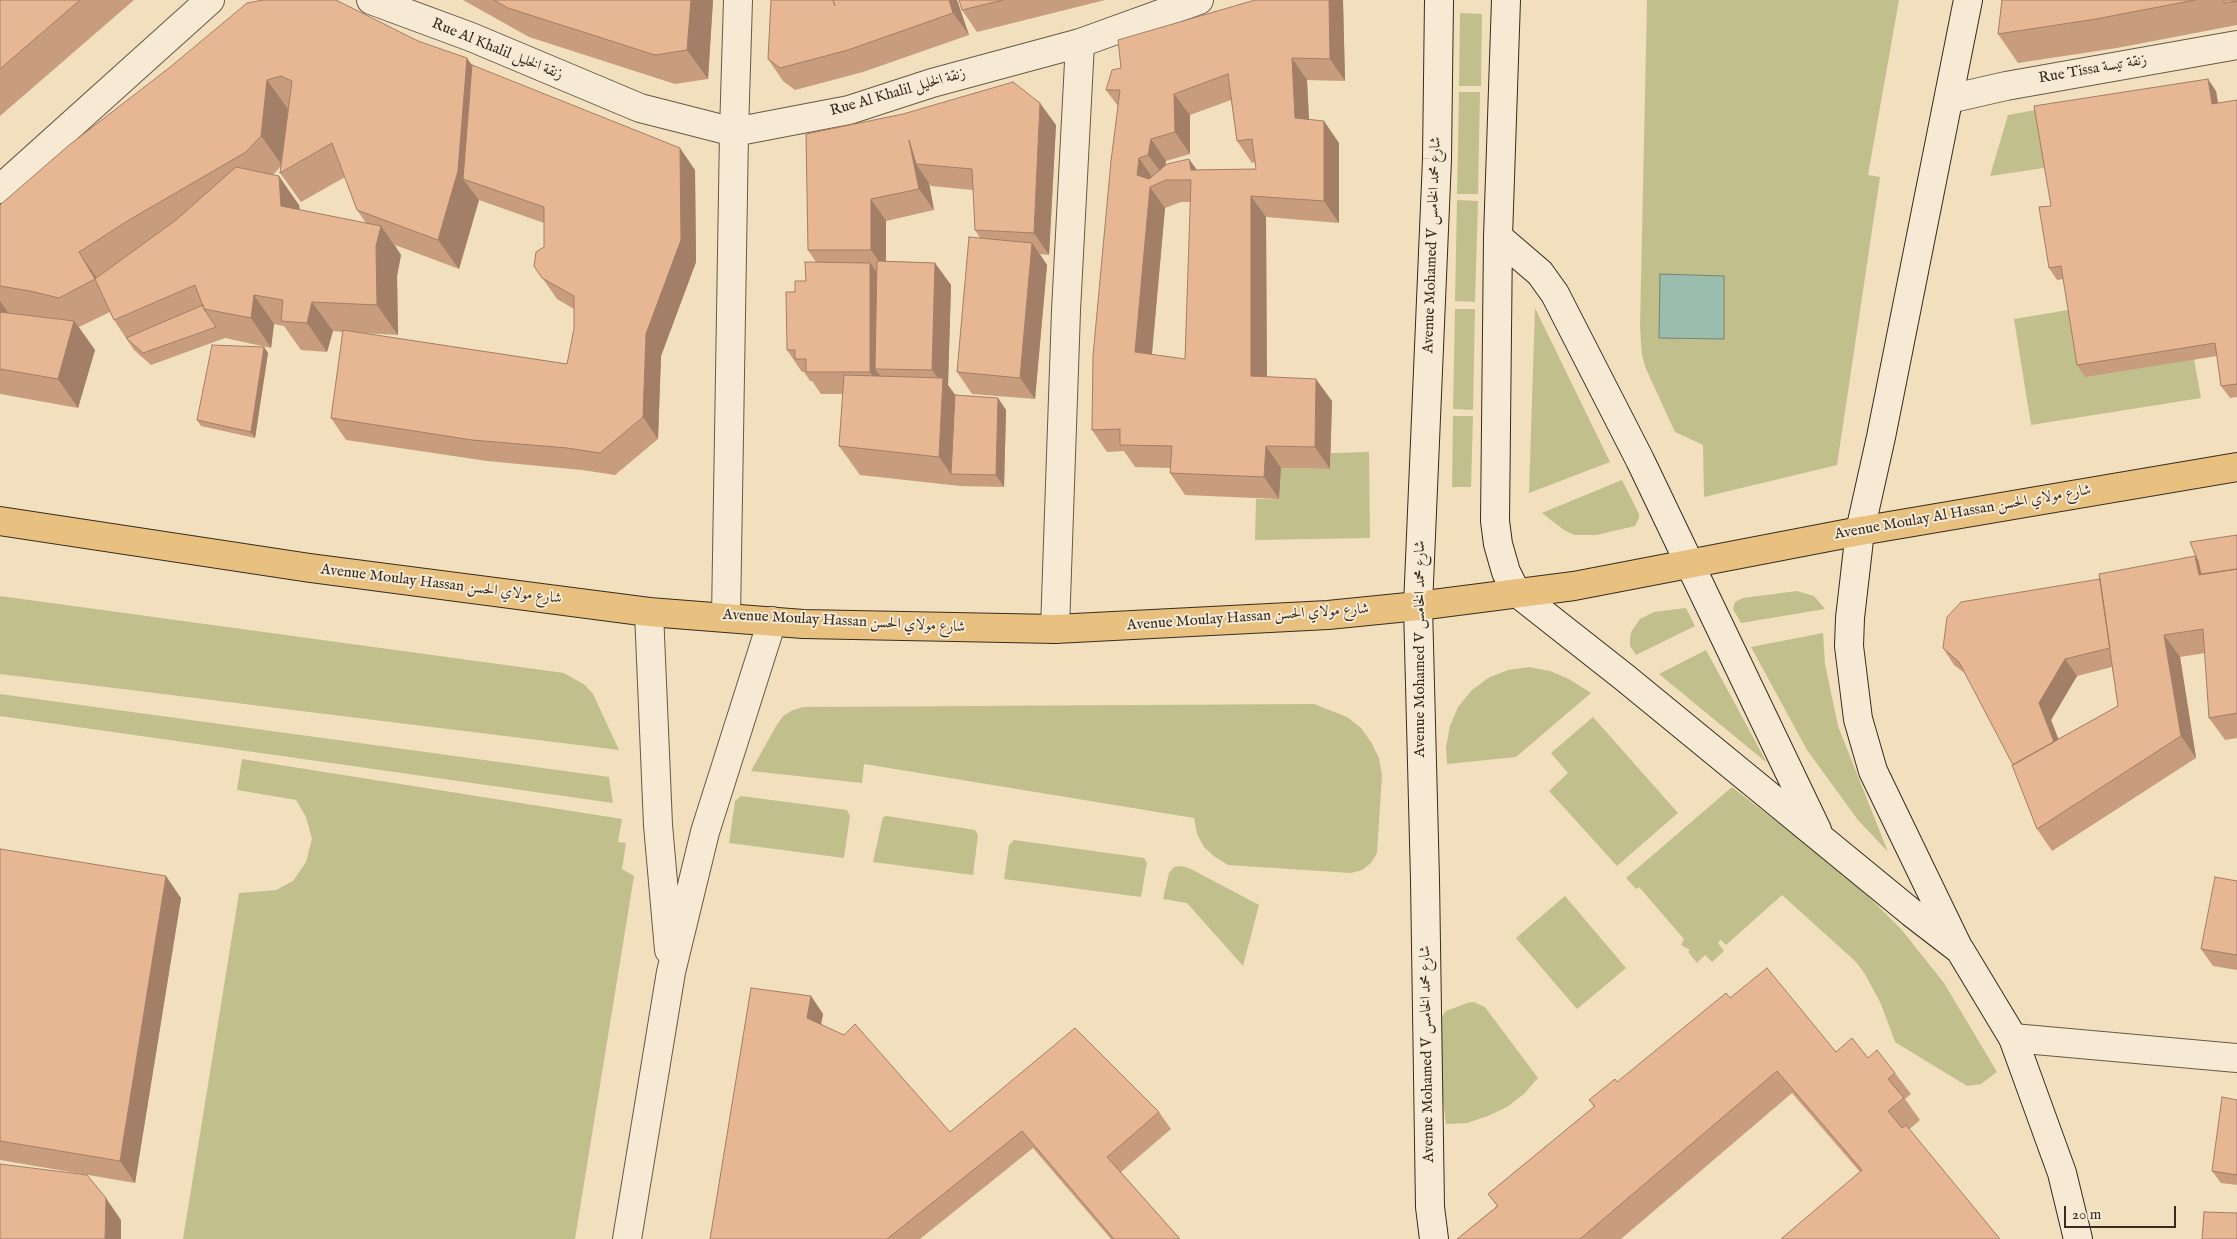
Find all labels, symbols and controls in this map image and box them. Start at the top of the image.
street label: Rue Al Khalil زنقة الخليل [429,15,565,85]
street label: Rue Tissa زنقة تيسة [2037,52,2149,88]
street label: Rue Al Khalil زنقة الخليل [828,65,968,121]
street label: Avenue Mohamed V شارع محمد الخامس [1420,136,1446,354]
street label: Avenue Moulay Al Hassan شارع مولاي الحسن [1833,482,2093,544]
street label: Avenue Mohamed V شارع محمد الخامس [1412,540,1430,758]
street label: Avenue Moulay Hassan شارع مولاي الحسن [319,561,563,609]
street label: Avenue Moulay Hassan شارع مولاي الحسن [1126,601,1370,635]
street label: Avenue Moulay Hassan شارع مولاي الحسن [722,607,966,637]
street label: Avenue Mohamed V شارع محمد الخامس [1417,945,1439,1163]
scale bar [2067,1196,2180,1228]
text: 20 m [2072,1205,2101,1224]

